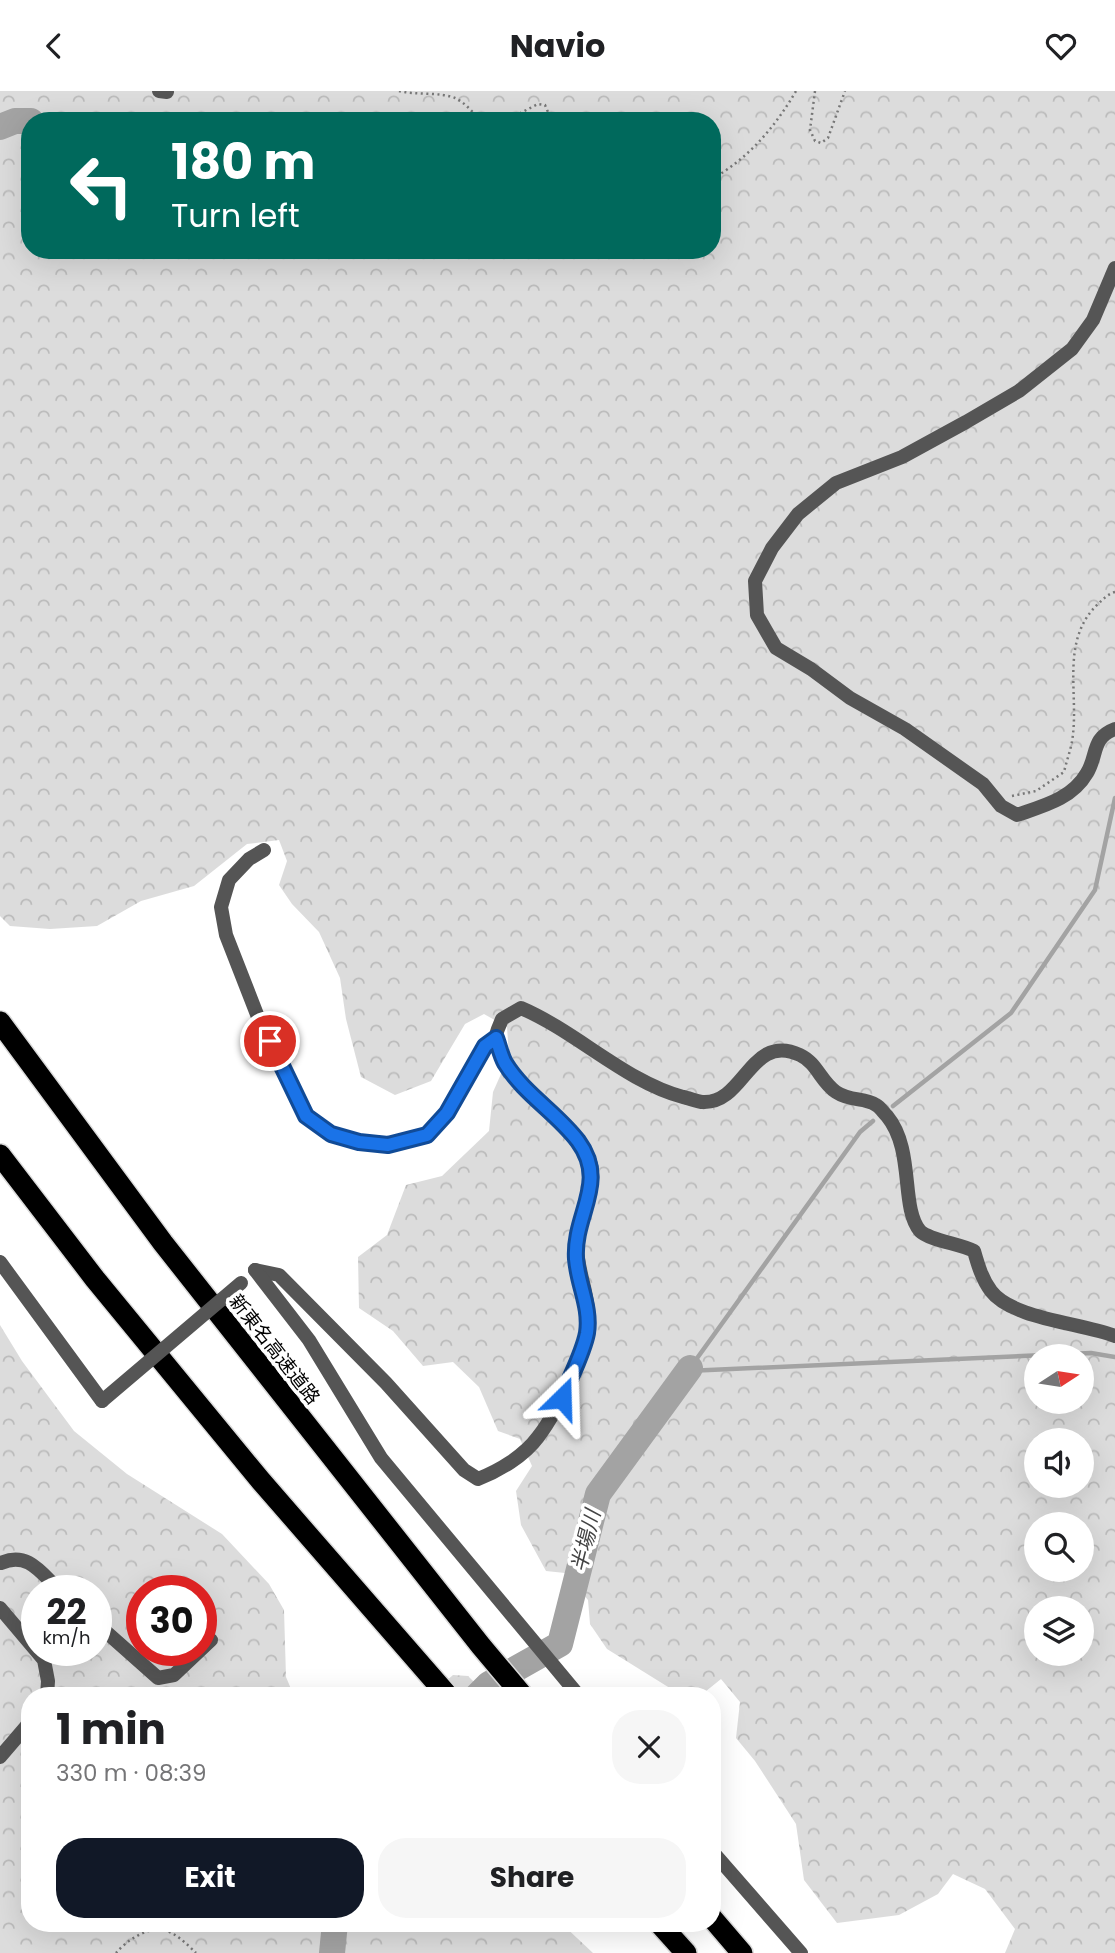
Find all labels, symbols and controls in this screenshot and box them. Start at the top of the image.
text: Navio [510,23,605,68]
icon: back [35,27,73,65]
icon: heart [1042,27,1080,65]
text: 180 m [171,128,315,196]
icon: left [56,140,147,231]
text: Turn left [171,193,300,238]
pin [240,1011,300,1071]
icon: arrive [251,1022,289,1060]
street label: 新東名高速道路 [223,1289,326,1410]
north arrow [1024,1344,1094,1414]
map controls [1024,1344,1094,1666]
position arrow [525,1361,599,1435]
button: sound [1024,1428,1094,1498]
water label: 半場川 [564,1505,608,1575]
button: search [1024,1512,1094,1582]
speed limit sign: 30 [126,1575,217,1666]
text: 22 [47,1587,86,1636]
button: layers [1024,1596,1094,1666]
text: km/h [43,1625,90,1650]
text: 1 min [56,1700,166,1759]
button: close [612,1710,686,1784]
text: 330 m · 08:39 [56,1757,206,1789]
button: Exit [56,1838,364,1918]
button: Share [378,1838,686,1918]

